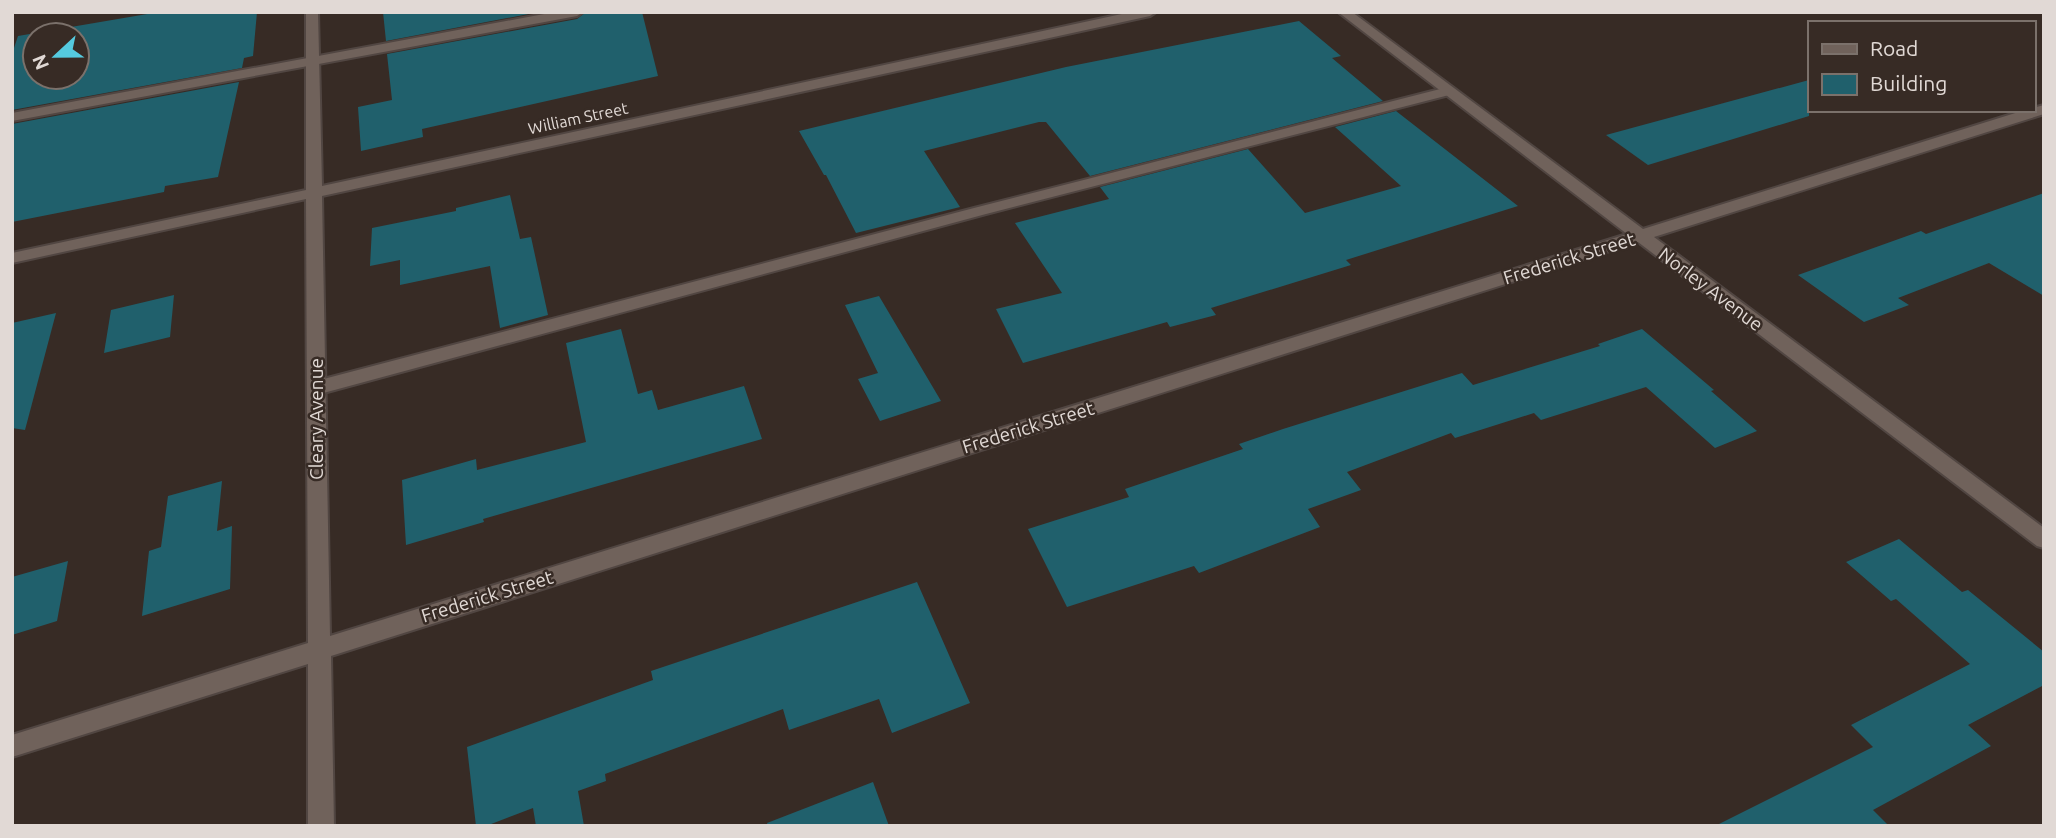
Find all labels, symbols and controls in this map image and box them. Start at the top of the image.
north arrow [21,21,91,91]
legend [1808,21,2035,112]
text: Road [1870,36,1918,60]
text: N [27,52,53,73]
text: Building [1870,71,1947,95]
street label: William Street [526,98,630,137]
street label: Frederick Street [1500,227,1638,288]
street label: Norley Avenue [1655,243,1767,335]
street label: Cleary Avenue [305,358,327,480]
street label: Frederick Street [959,396,1097,457]
street label: Frederick Street [418,565,556,626]

